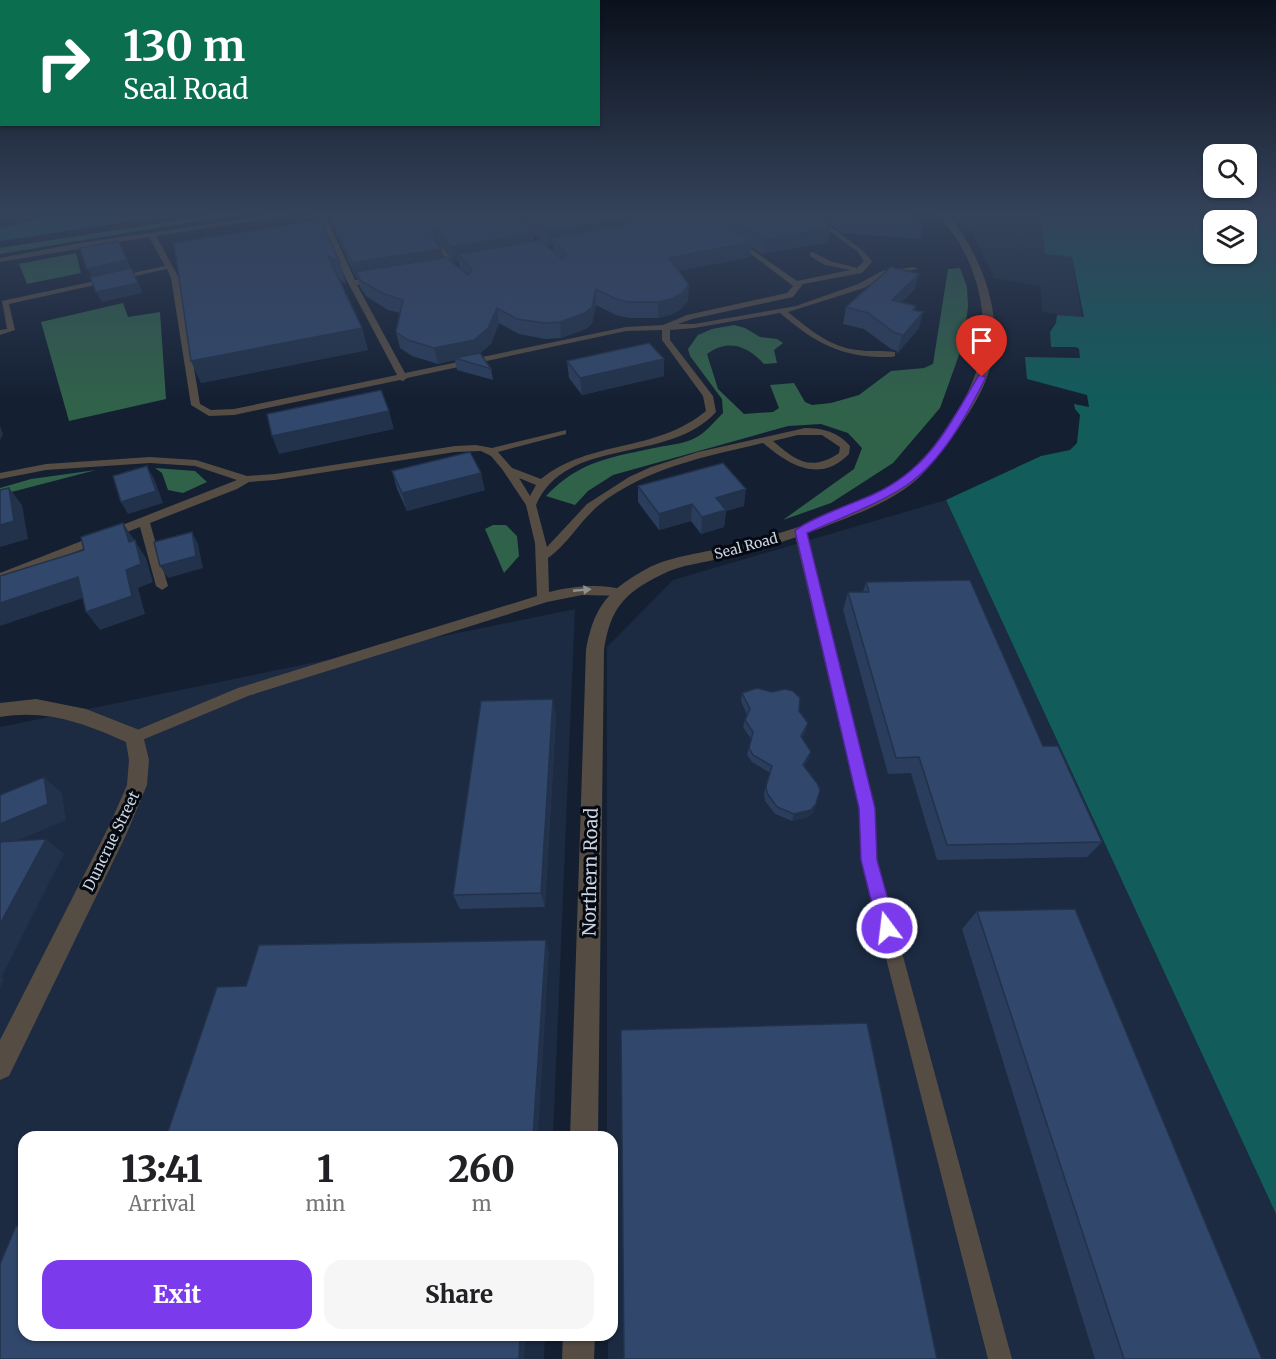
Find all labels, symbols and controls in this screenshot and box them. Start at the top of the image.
text: 130 m [123,20,245,72]
icon: right [24,24,102,102]
text: Seal Road [123,72,248,106]
map controls [1203,144,1257,264]
button: search [1203,144,1257,198]
button: layers [1203,210,1257,264]
pin [956,315,1007,377]
icon: arrive [965,324,998,357]
street label: Seal Road [712,529,780,563]
one-way arrow [573,585,592,595]
street label: Duncrue Street [79,788,143,894]
street label: Northern Road [577,807,603,936]
position arrow [855,896,919,960]
text: 13:41 [121,1147,203,1192]
text: 1 [317,1147,334,1192]
text: 260 [448,1147,515,1192]
text: Arrival [128,1191,195,1216]
text: min [306,1191,345,1216]
text: m [472,1191,492,1216]
button: Exit [42,1260,312,1329]
button: Share [324,1260,594,1329]

